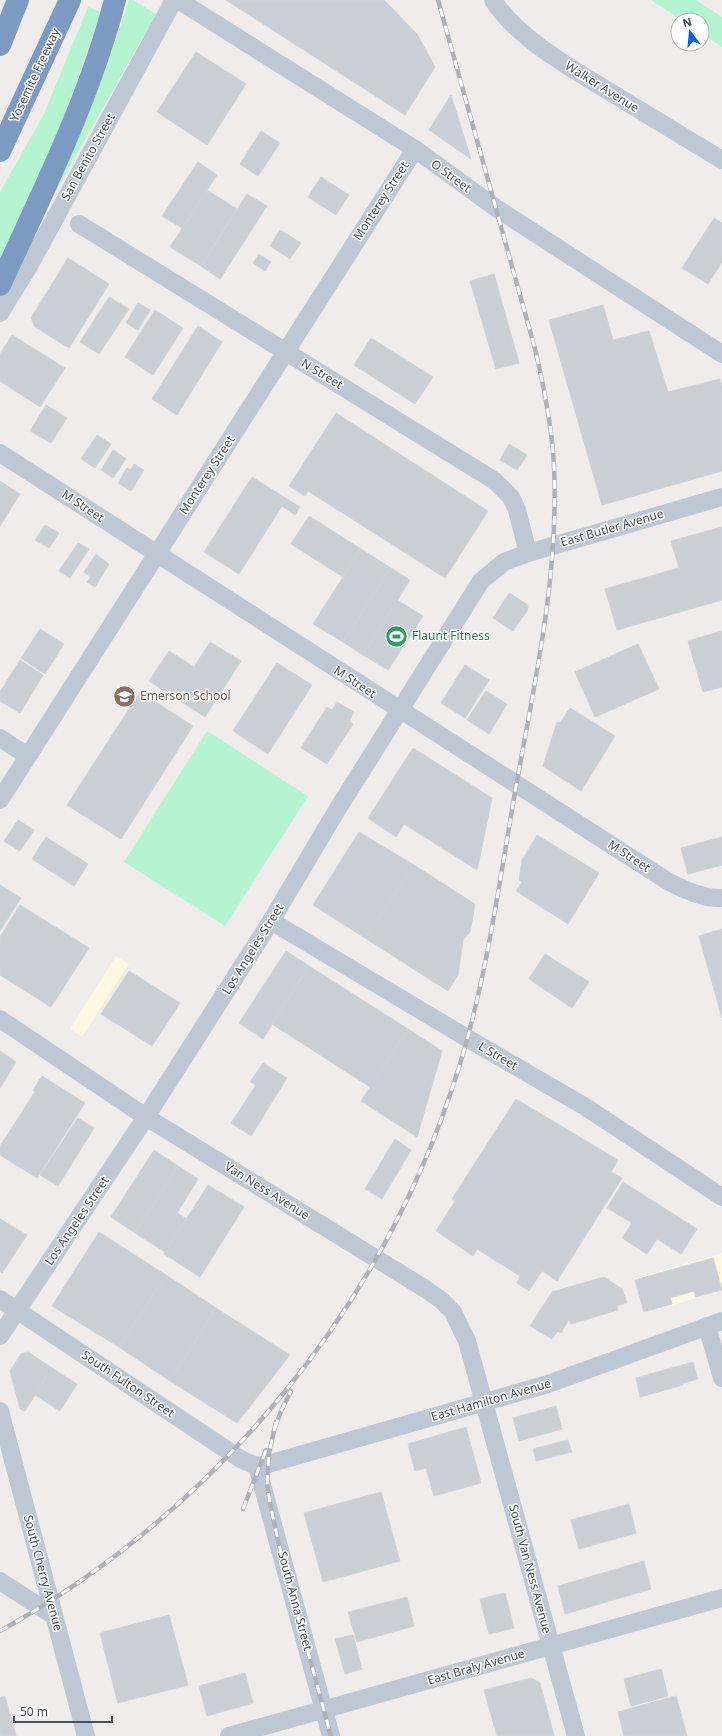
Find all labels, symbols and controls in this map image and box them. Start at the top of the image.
north arrow [670,12,710,52]
text: N [681,13,693,30]
street label: Yosemite Freeway [5,25,64,124]
street label: Walker Avenue [562,57,643,116]
street label: San Benito Street [57,110,119,203]
street label: O Street [428,155,475,196]
street label: Monterey Street [349,158,413,243]
street label: N Street [298,355,347,393]
street label: Monterey Street [175,432,239,517]
street label: M Street [59,486,108,526]
street label: East Butler Avenue [558,505,665,550]
sports icon: Flaunt Fitness [383,623,409,649]
place label: Flaunt Fitness [412,627,490,644]
street label: M Street [331,662,380,702]
school or university icon: Emerson School [112,683,138,709]
place label: Emerson School [140,687,231,704]
street label: M Street [605,836,654,876]
street label: Los Angeles Street [218,900,288,997]
street label: L Street [475,1037,522,1074]
street label: Van Ness Avenue [222,1158,313,1224]
street label: Los Angeles Street [40,1172,113,1269]
street label: South Fulton Street [79,1346,179,1421]
street label: East Hamilton Avenue [429,1374,553,1425]
street label: South Van Ness Avenue [505,1502,556,1636]
street label: South Cherry Avenue [20,1513,67,1633]
street label: South Anna Street [274,1549,317,1653]
street label: East Braly Avenue [425,1644,527,1689]
scale bar [14,1698,112,1724]
text: 50 m [20,1703,48,1720]

